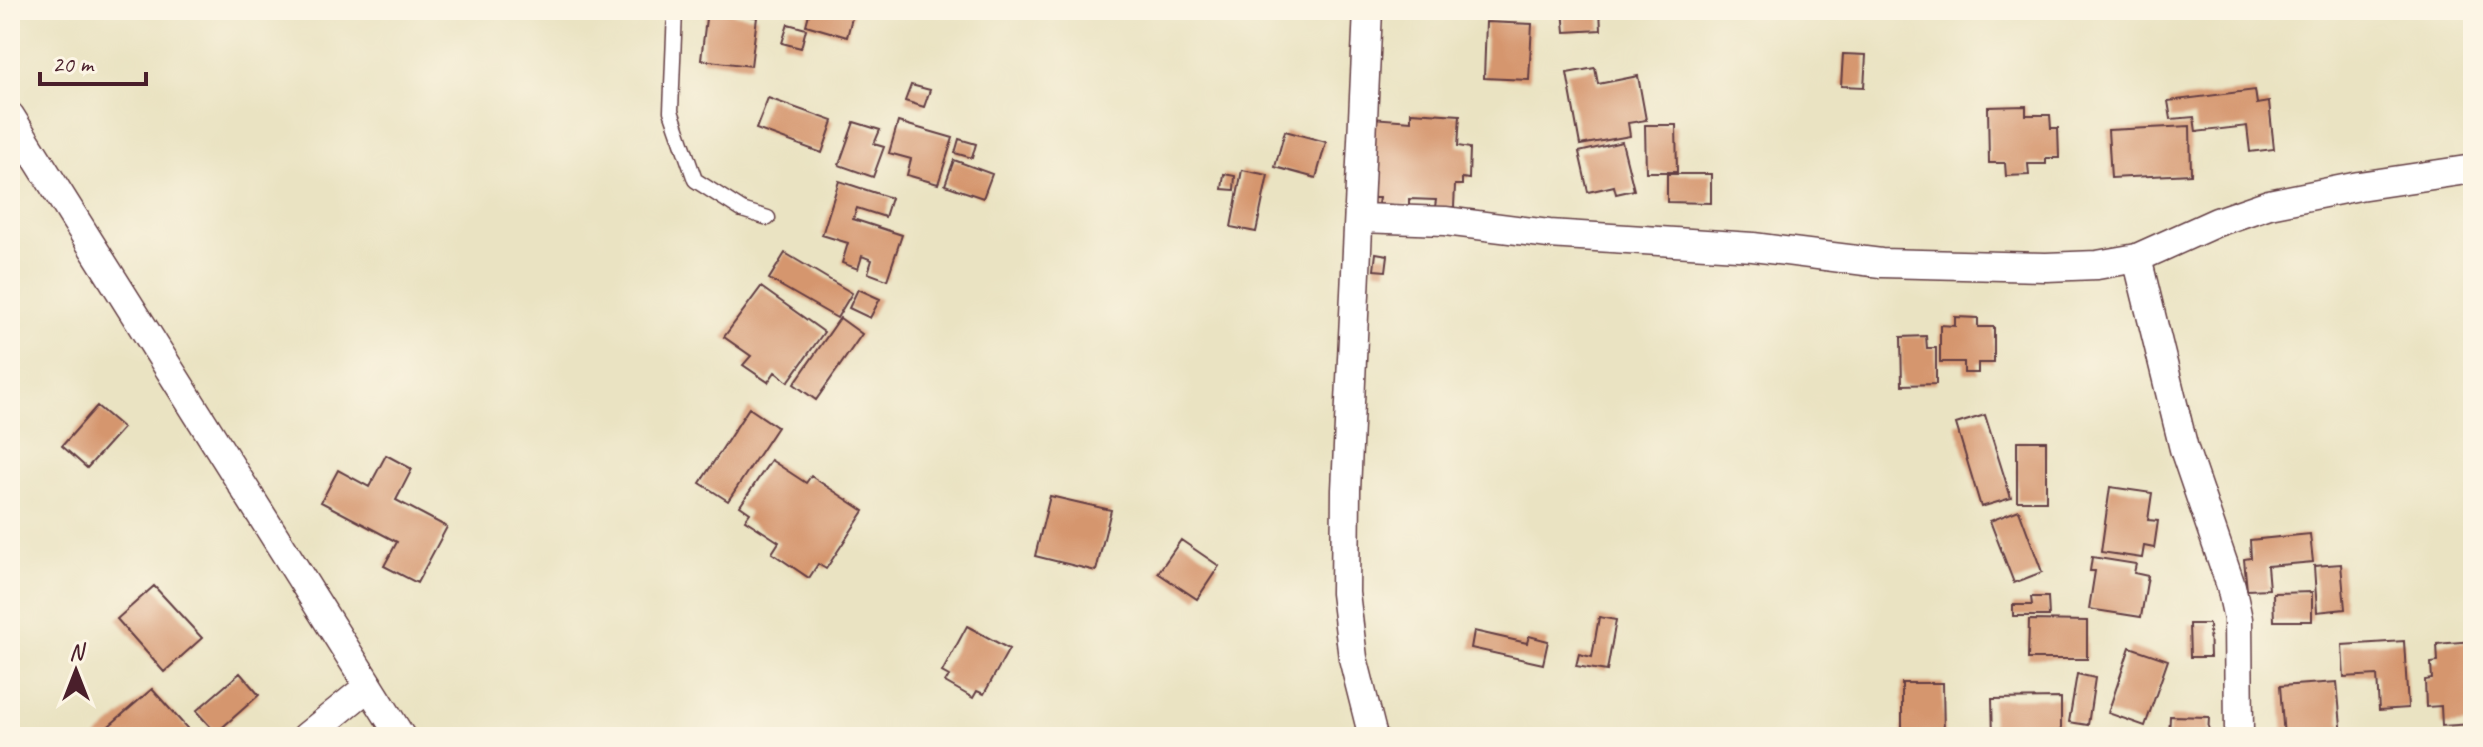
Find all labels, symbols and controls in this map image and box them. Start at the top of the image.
scale bar [40,36,146,86]
text: 20 m [52,49,95,79]
north arrow [36,631,116,711]
text: N [69,638,86,666]

